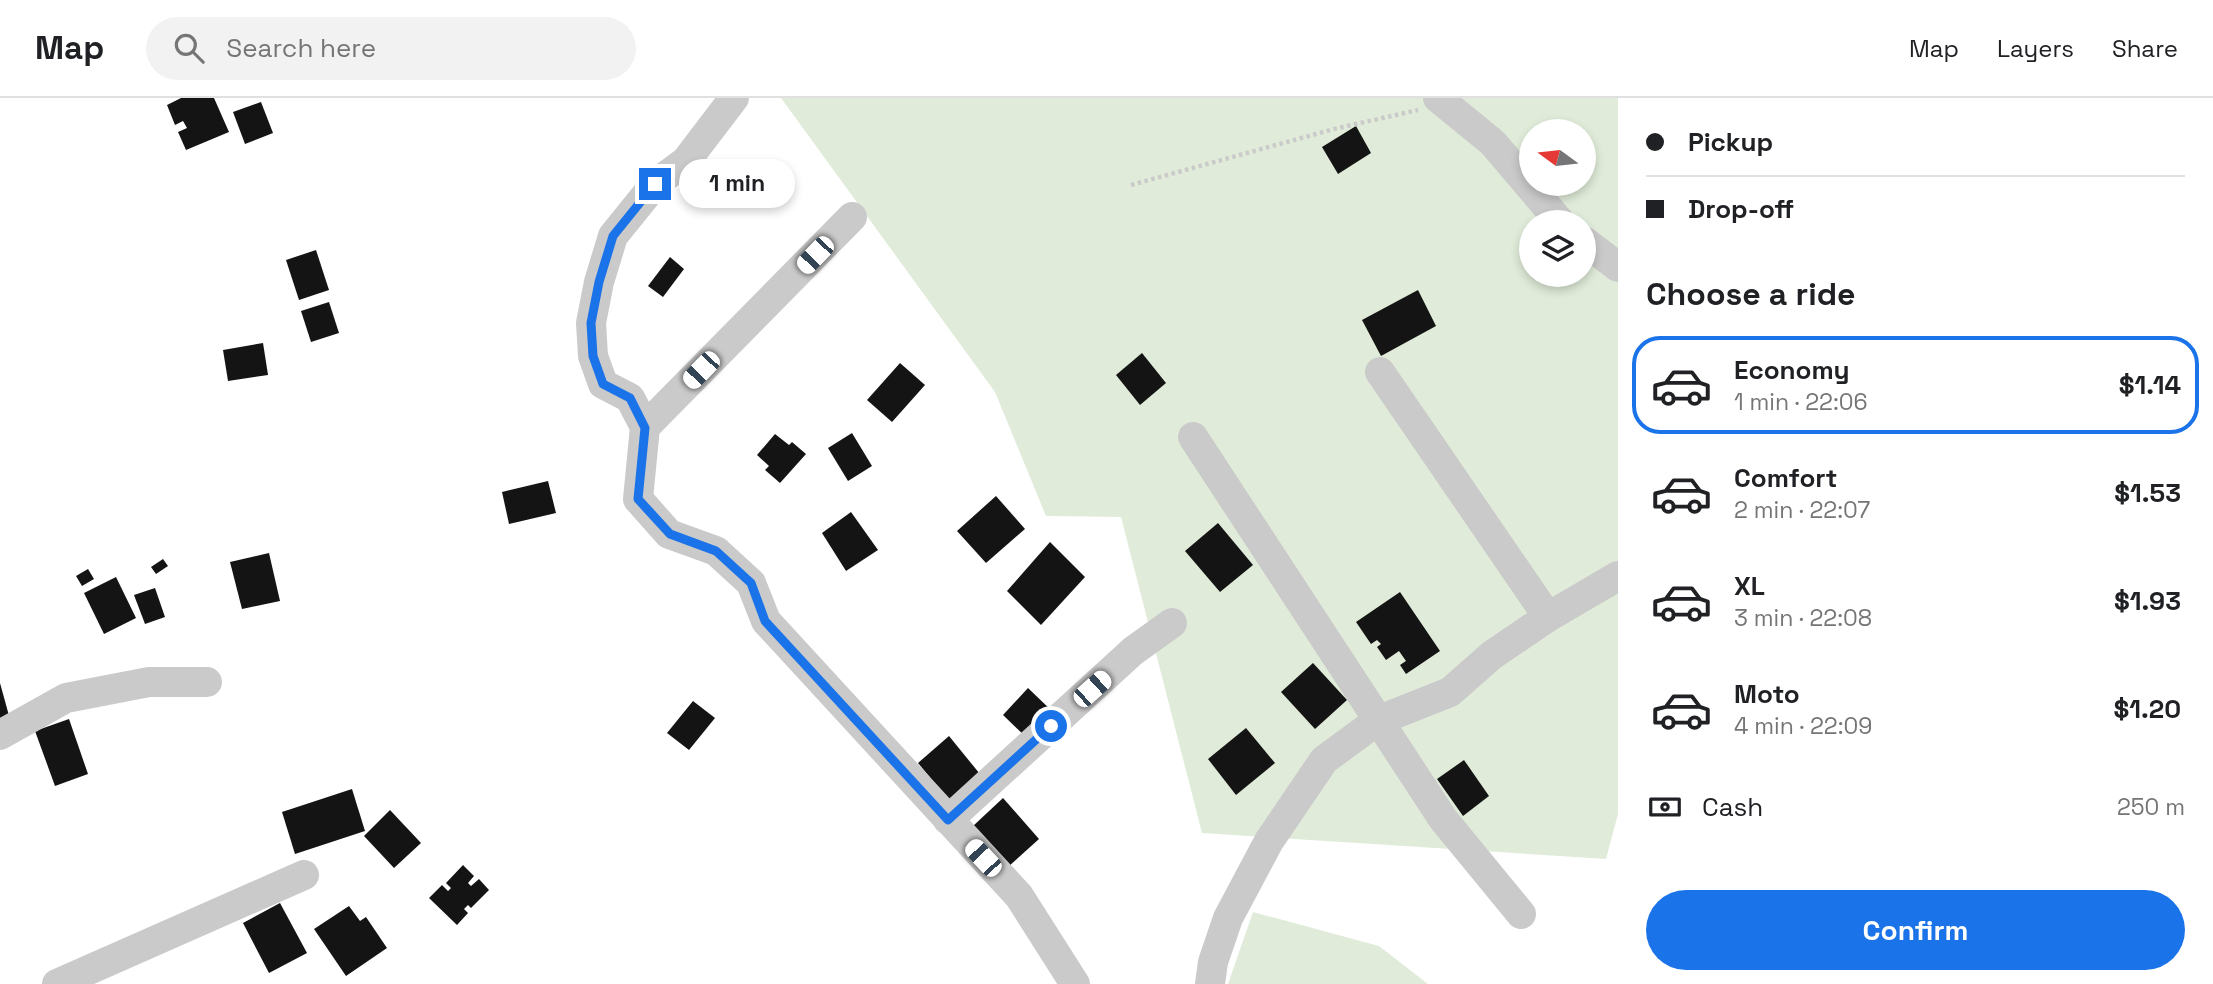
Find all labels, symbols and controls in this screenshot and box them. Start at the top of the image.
search box [146,17,636,80]
text: Map [35,27,104,69]
icon: search [170,29,208,67]
text: Search here [226,31,376,65]
text: Map [1909,33,1959,64]
text: Layers [1997,33,2074,64]
text: Share [2112,33,2178,64]
north arrow [1519,119,1596,196]
map controls [1519,119,1596,287]
text: Pickup [1688,125,1773,159]
callout: 1 min [680,160,795,208]
route end [639,168,671,200]
text: 1 min [709,168,765,198]
text: Drop-off [1688,192,1794,226]
button: layers [1519,210,1596,287]
car [793,233,838,277]
text: Choose a ride [1646,274,1856,314]
car [679,348,724,392]
text: Economy [1734,353,1850,387]
icon: car [1650,354,1713,417]
text: $1.14 [2119,368,2181,402]
text: 1 min · 22:06 [1734,387,1868,417]
text: Comfort [1734,461,1837,495]
icon: car [1650,462,1713,525]
text: $1.53 [2114,476,2181,510]
text: 2 min · 22:07 [1734,495,1870,525]
text: XL [1734,569,1765,603]
icon: car [1650,570,1713,633]
text: $1.93 [2114,584,2181,618]
text: 3 min · 22:08 [1734,603,1872,633]
car [1070,667,1115,711]
text: Moto [1734,677,1800,711]
icon: car [1650,678,1713,741]
text: $1.20 [2113,692,2181,726]
route start [1035,710,1067,742]
text: 4 min · 22:09 [1734,711,1872,741]
icon: cash [1646,788,1684,826]
text: Cash [1702,790,1763,824]
text: 250 m [2117,792,2185,822]
car [961,835,1006,881]
button: Confirm [1646,890,2185,970]

